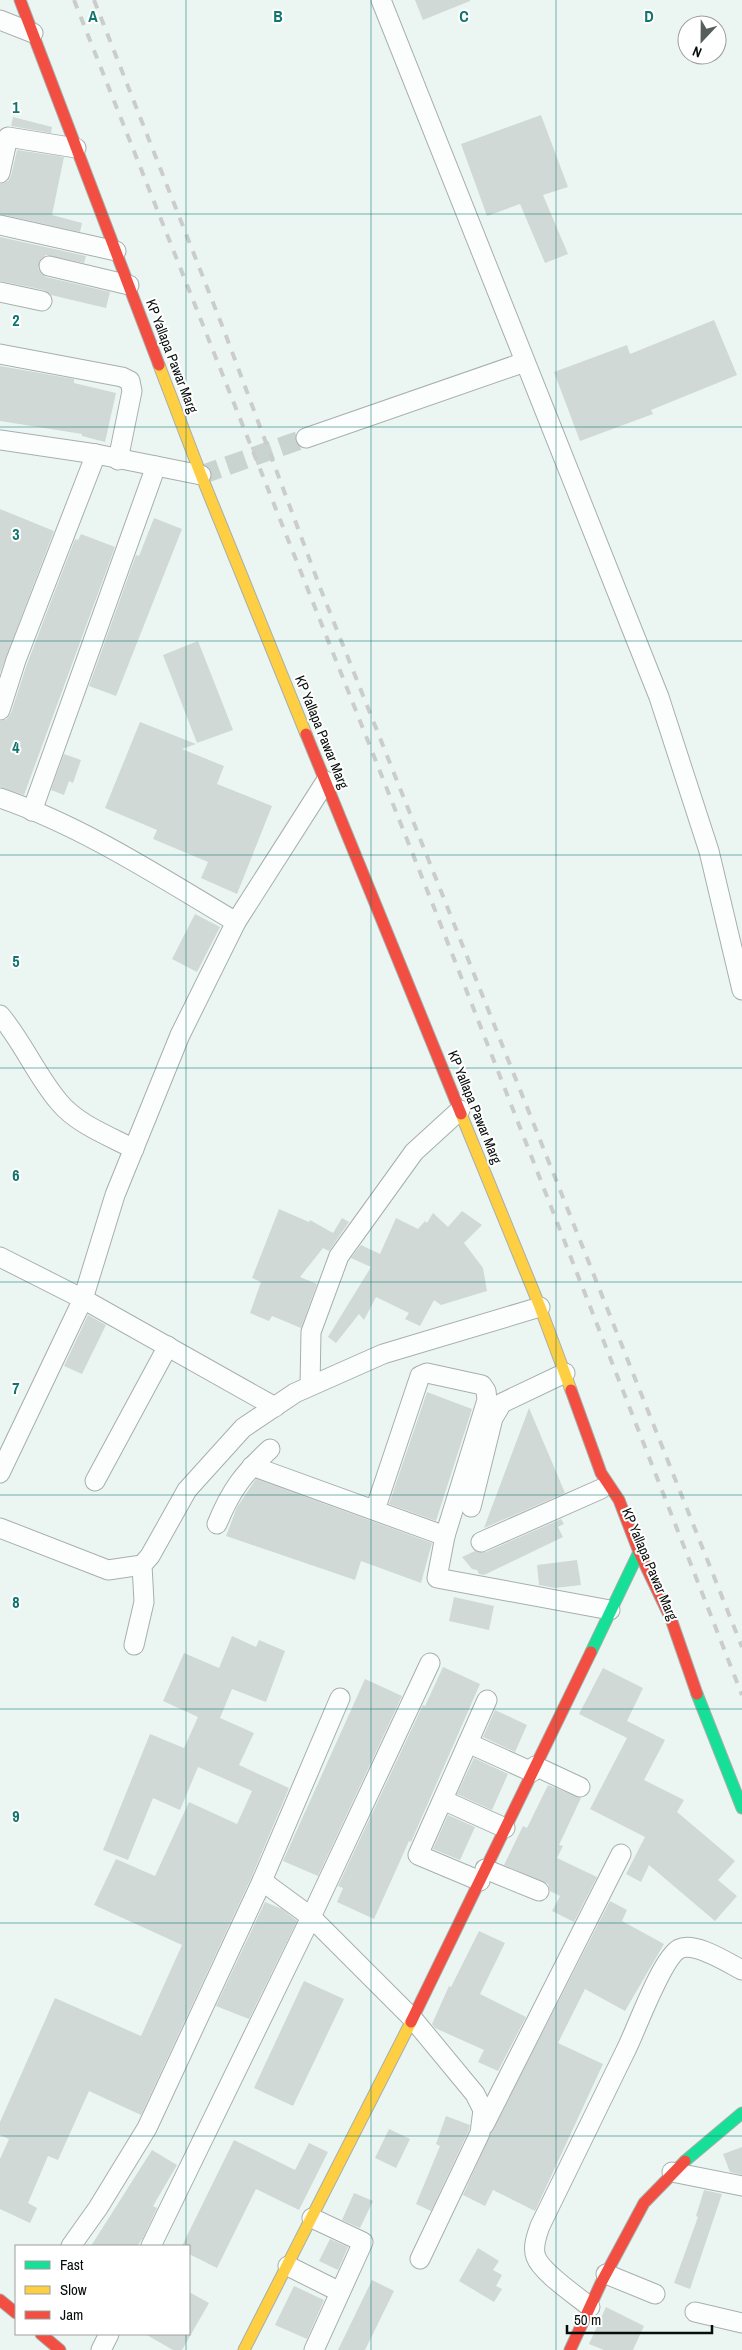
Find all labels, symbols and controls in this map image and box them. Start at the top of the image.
text: A [88,5,98,27]
text: B [273,5,283,27]
text: C [459,5,469,27]
text: D [644,5,654,27]
north arrow [677,15,727,65]
text: N [690,42,704,62]
text: 1 [12,96,20,118]
street label: KP Yallapa Pawar Marg [142,296,202,416]
text: 2 [12,309,20,331]
text: 3 [12,523,20,545]
street label: KP Yallapa Pawar Marg [291,673,353,792]
text: 4 [12,736,20,758]
text: 5 [12,950,20,972]
street label: KP Yallapa Pawar Marg [444,1048,506,1167]
text: 6 [12,1164,20,1186]
text: 7 [12,1377,20,1399]
street label: KP Yallapa Pawar Marg [618,1505,682,1624]
text: 8 [12,1591,20,1613]
text: 9 [12,1805,20,1827]
legend [15,2245,190,2335]
text: Fast [60,2254,84,2275]
text: Slow [60,2279,87,2300]
scale bar [567,2302,712,2334]
text: Jam [60,2304,83,2325]
text: 50 m [574,2309,601,2330]

